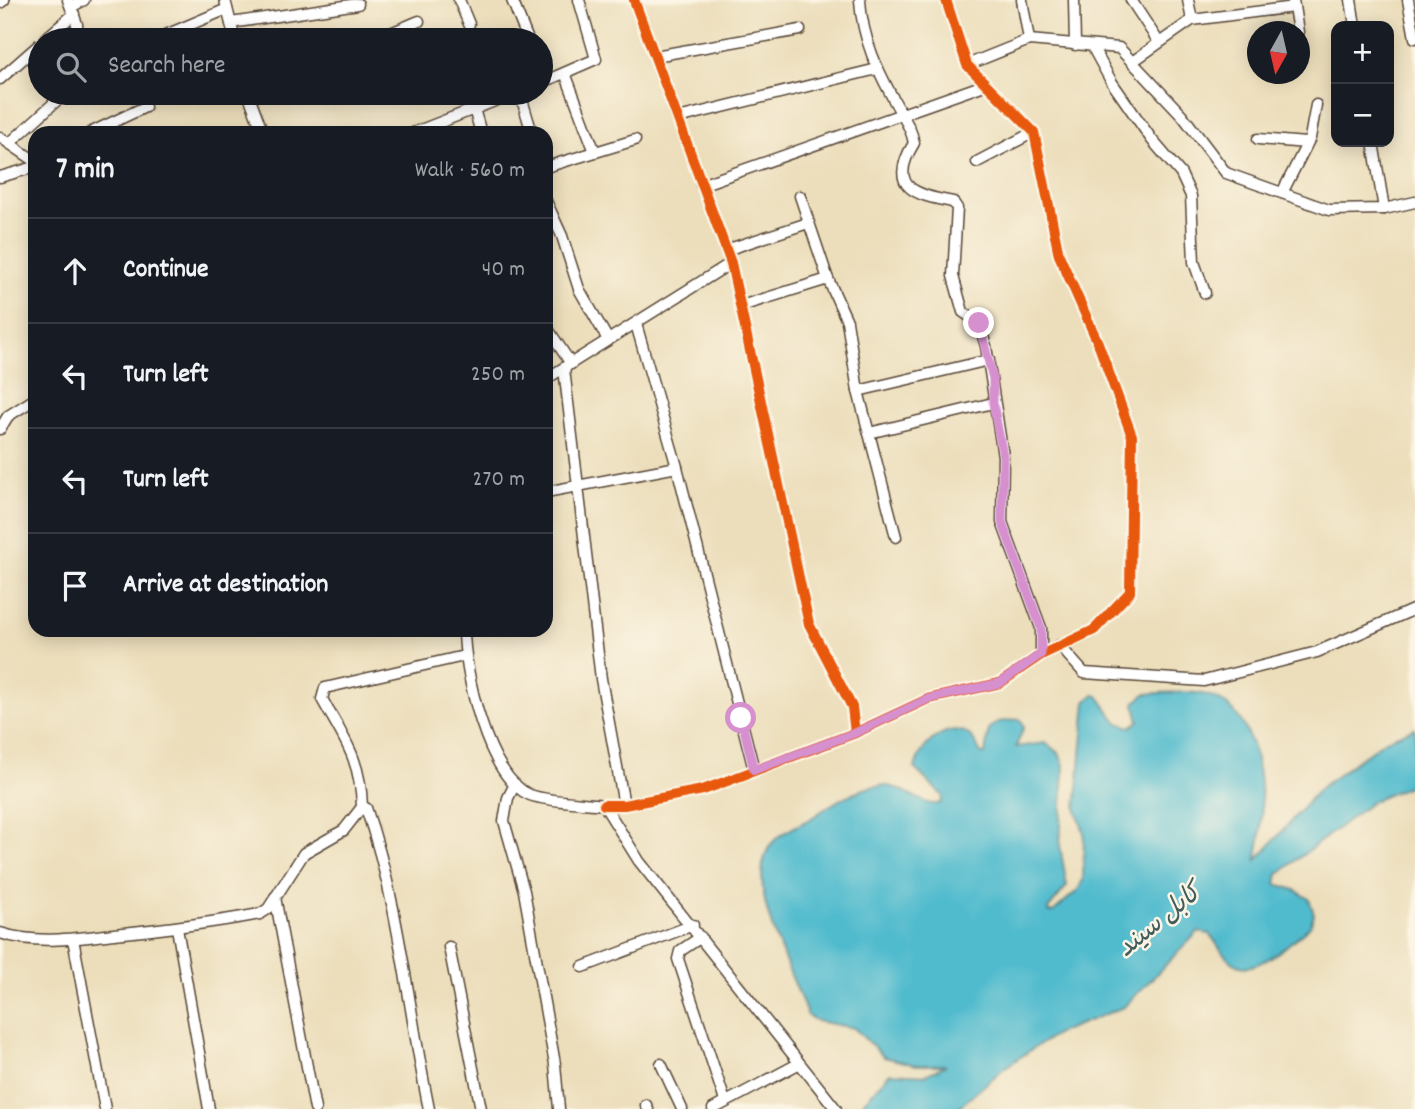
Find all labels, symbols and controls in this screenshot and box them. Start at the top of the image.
north arrow [1247,21,1310,84]
map controls [1331,21,1394,147]
button: + [1331,21,1394,84]
search box [28,28,553,105]
icon: search [52,48,90,86]
text: Search here [108,48,226,85]
button: − [1331,84,1394,147]
text: 7 min [56,150,114,193]
text: Walk · 560 m [415,155,525,188]
icon: ahead [56,252,94,290]
text: Continue [123,252,208,289]
text: 40 m [482,254,525,287]
route end [963,307,994,338]
icon: left [56,357,94,395]
text: Turn left [123,357,209,394]
text: 250 m [471,359,525,392]
icon: left [56,462,94,500]
text: Turn left [123,462,209,499]
text: 270 m [473,464,525,497]
icon: arrive [56,567,94,605]
text: Arrive at destination [123,567,328,604]
route start [725,702,756,733]
water label: کابل سيند [1110,873,1214,967]

